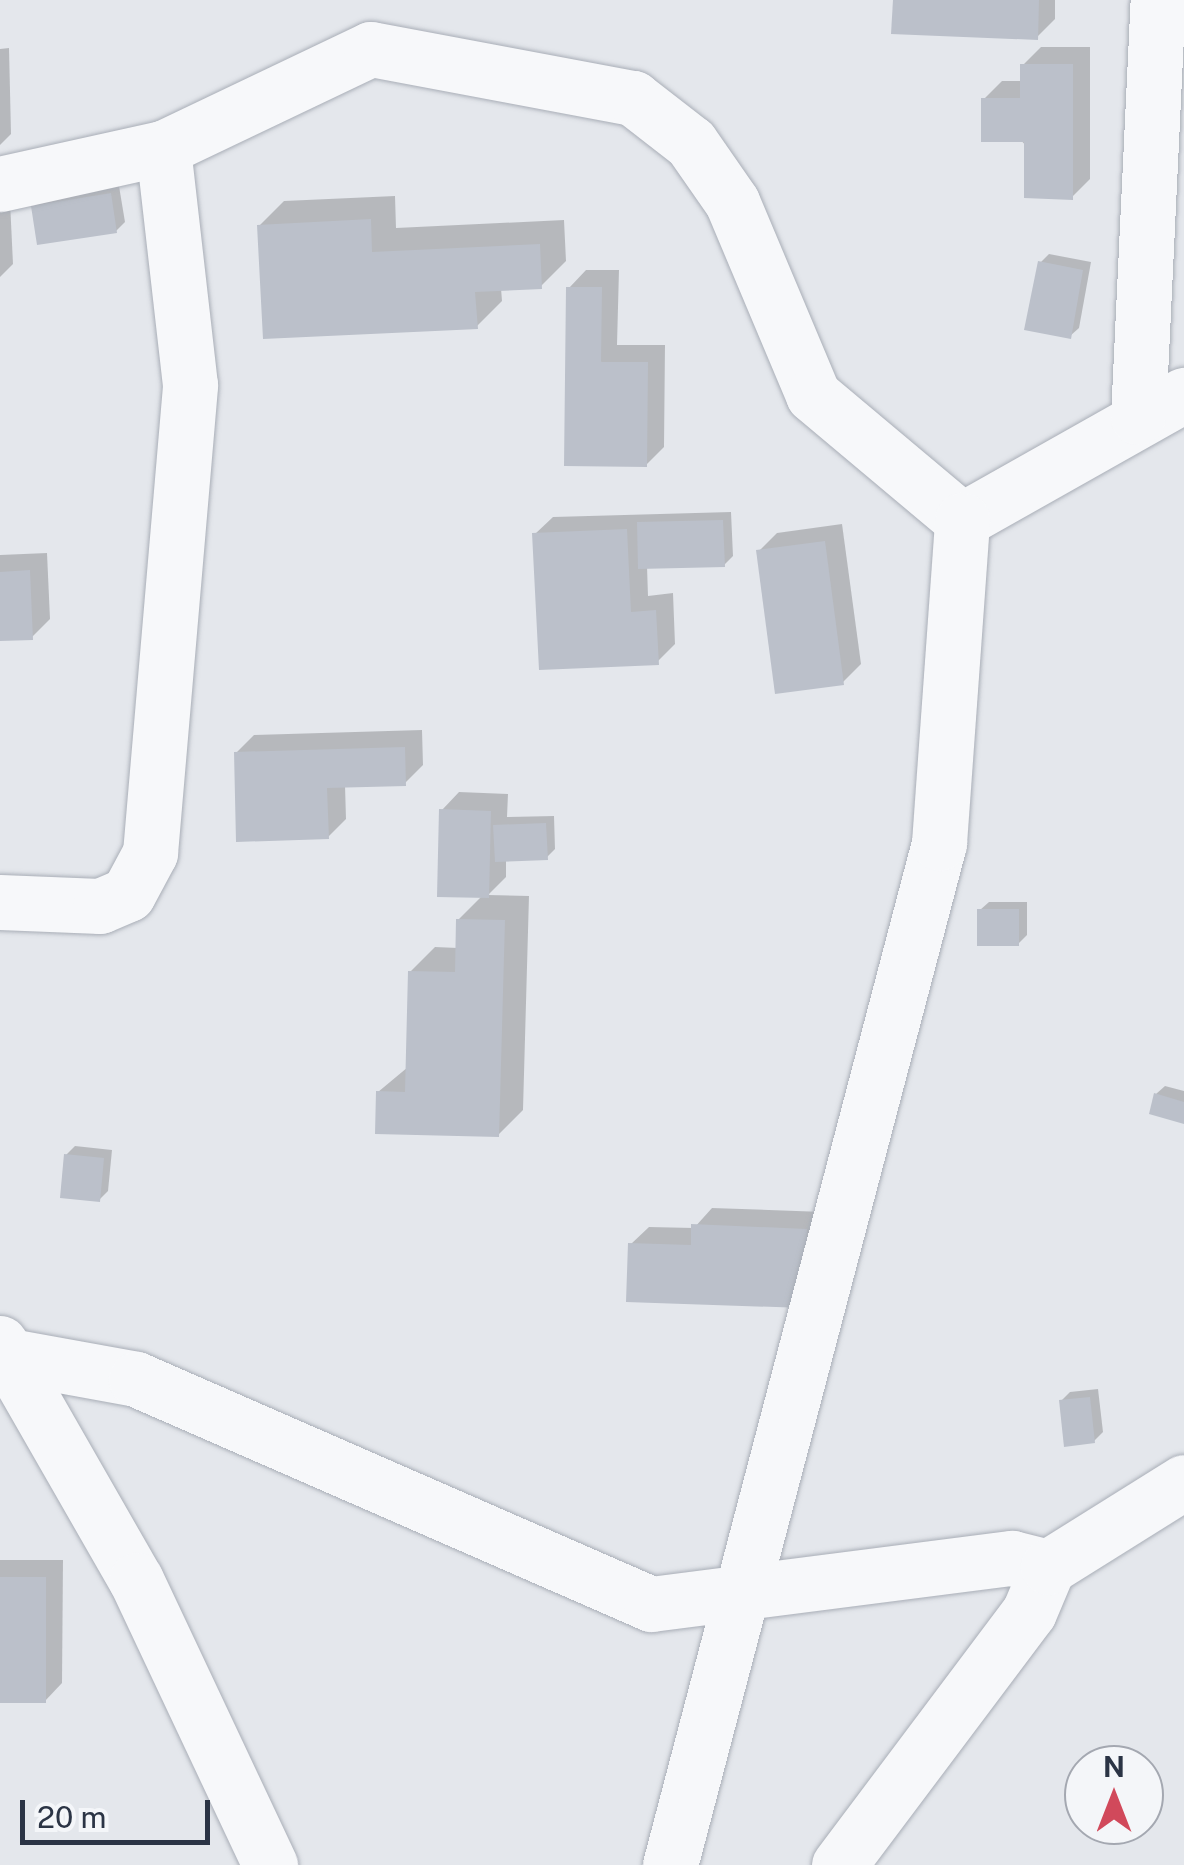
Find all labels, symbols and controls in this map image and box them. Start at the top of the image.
north arrow [1064,1745,1164,1845]
text: N [1103,1750,1125,1783]
scale bar [25,1780,215,1842]
text: 20 m [37,1799,106,1835]

